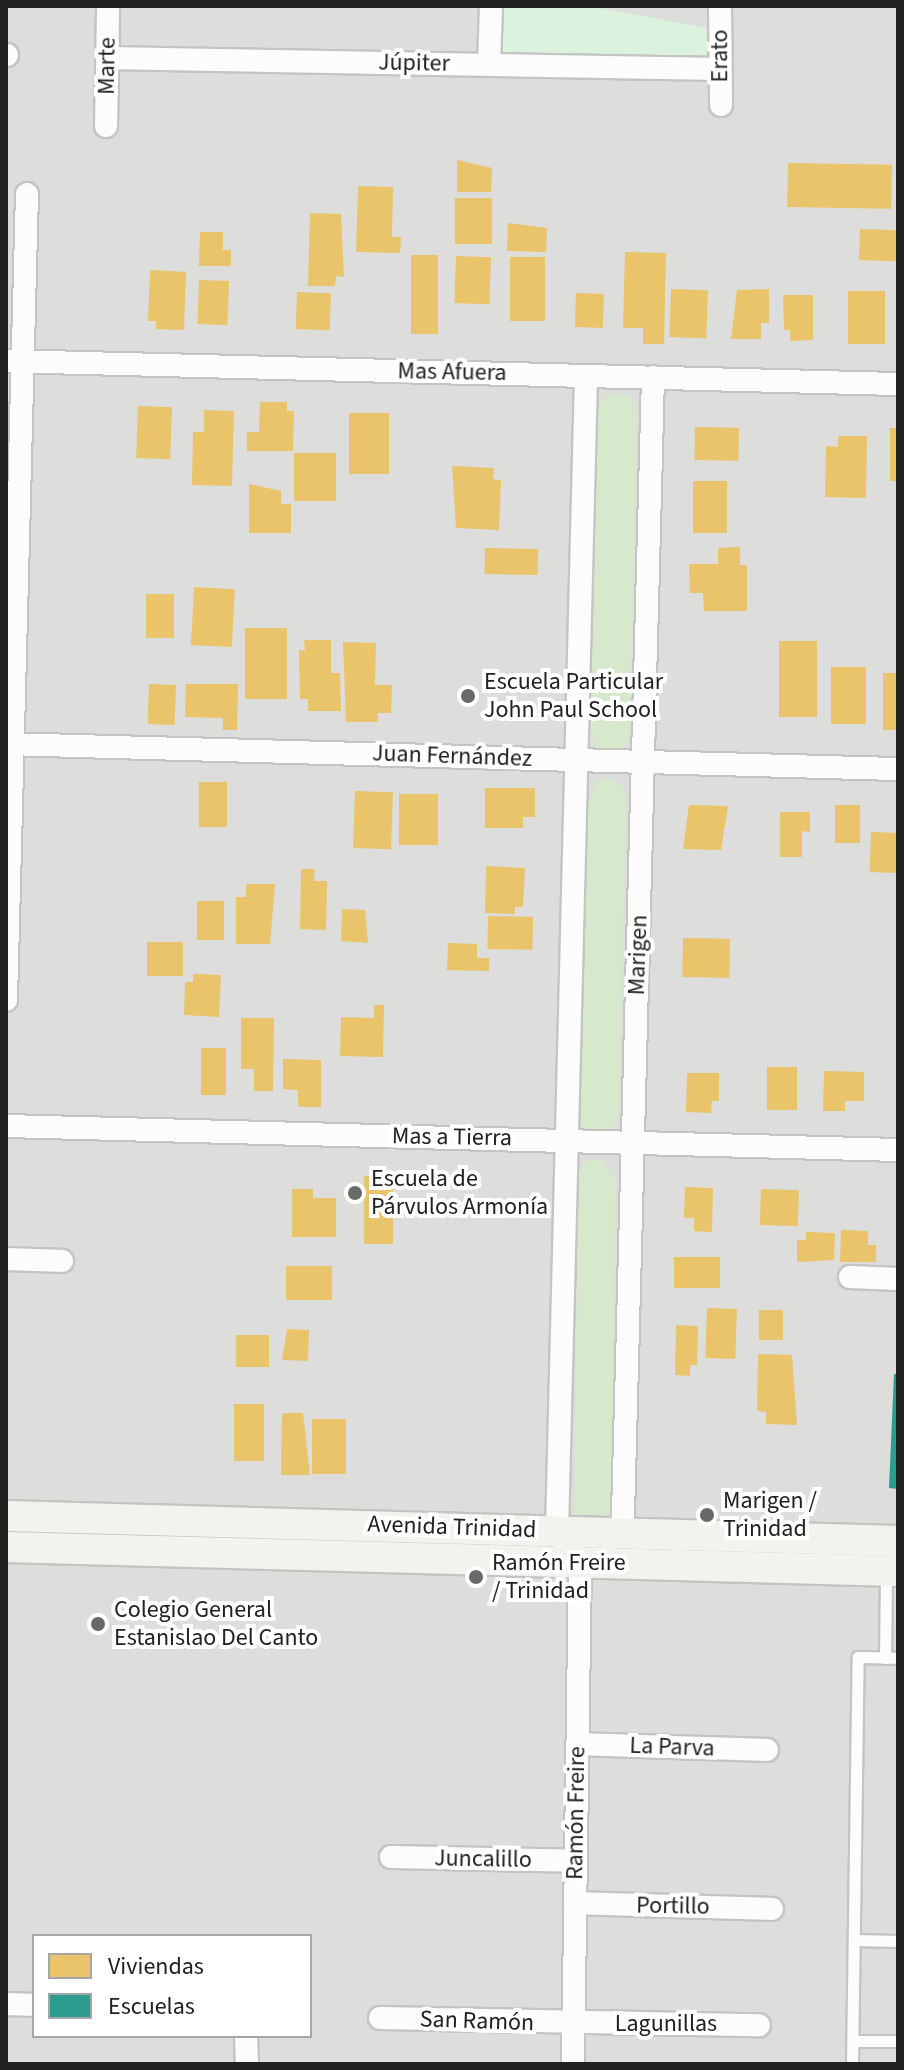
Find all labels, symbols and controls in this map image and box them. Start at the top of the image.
street label: Erato [706,30,734,82]
street label: Marte [92,37,122,95]
street label: Júpiter [378,48,450,78]
street label: Mas Afuera [397,357,507,387]
place label: Escuela Particular John Paul School [484,668,663,724]
marker: Escuela Particular John Paul School [459,687,477,705]
street label: Juan Fernández [371,739,533,773]
street label: Marigen [622,914,654,996]
street label: Mas a Tierra [392,1122,512,1152]
place label: Escuela de Párvulos Armonía [371,1165,548,1221]
marker: Escuela de Párvulos Armonía [346,1184,364,1202]
place label: Marigen / Trinidad [723,1487,817,1543]
marker: Marigen / Trinidad [698,1506,716,1524]
street label: Avenida Trinidad [367,1510,537,1544]
place label: Ramón Freire / Trinidad [492,1549,626,1605]
marker: Ramón Freire / Trinidad [467,1568,485,1586]
place label: Colegio General Estanislao Del Canto [114,1596,318,1652]
marker: Colegio General Estanislao Del Canto [89,1615,107,1633]
street label: La Parva [629,1731,715,1763]
street label: Ramón Freire [560,1746,592,1880]
street label: Juncalillo [434,1844,532,1874]
street label: Portillo [636,1891,710,1921]
legend [32,1934,312,2038]
text: Viviendas [108,1949,204,1984]
text: Escuelas [108,1989,195,2024]
street label: San Ramón [419,2005,535,2037]
street label: Lagunillas [615,2010,717,2038]

